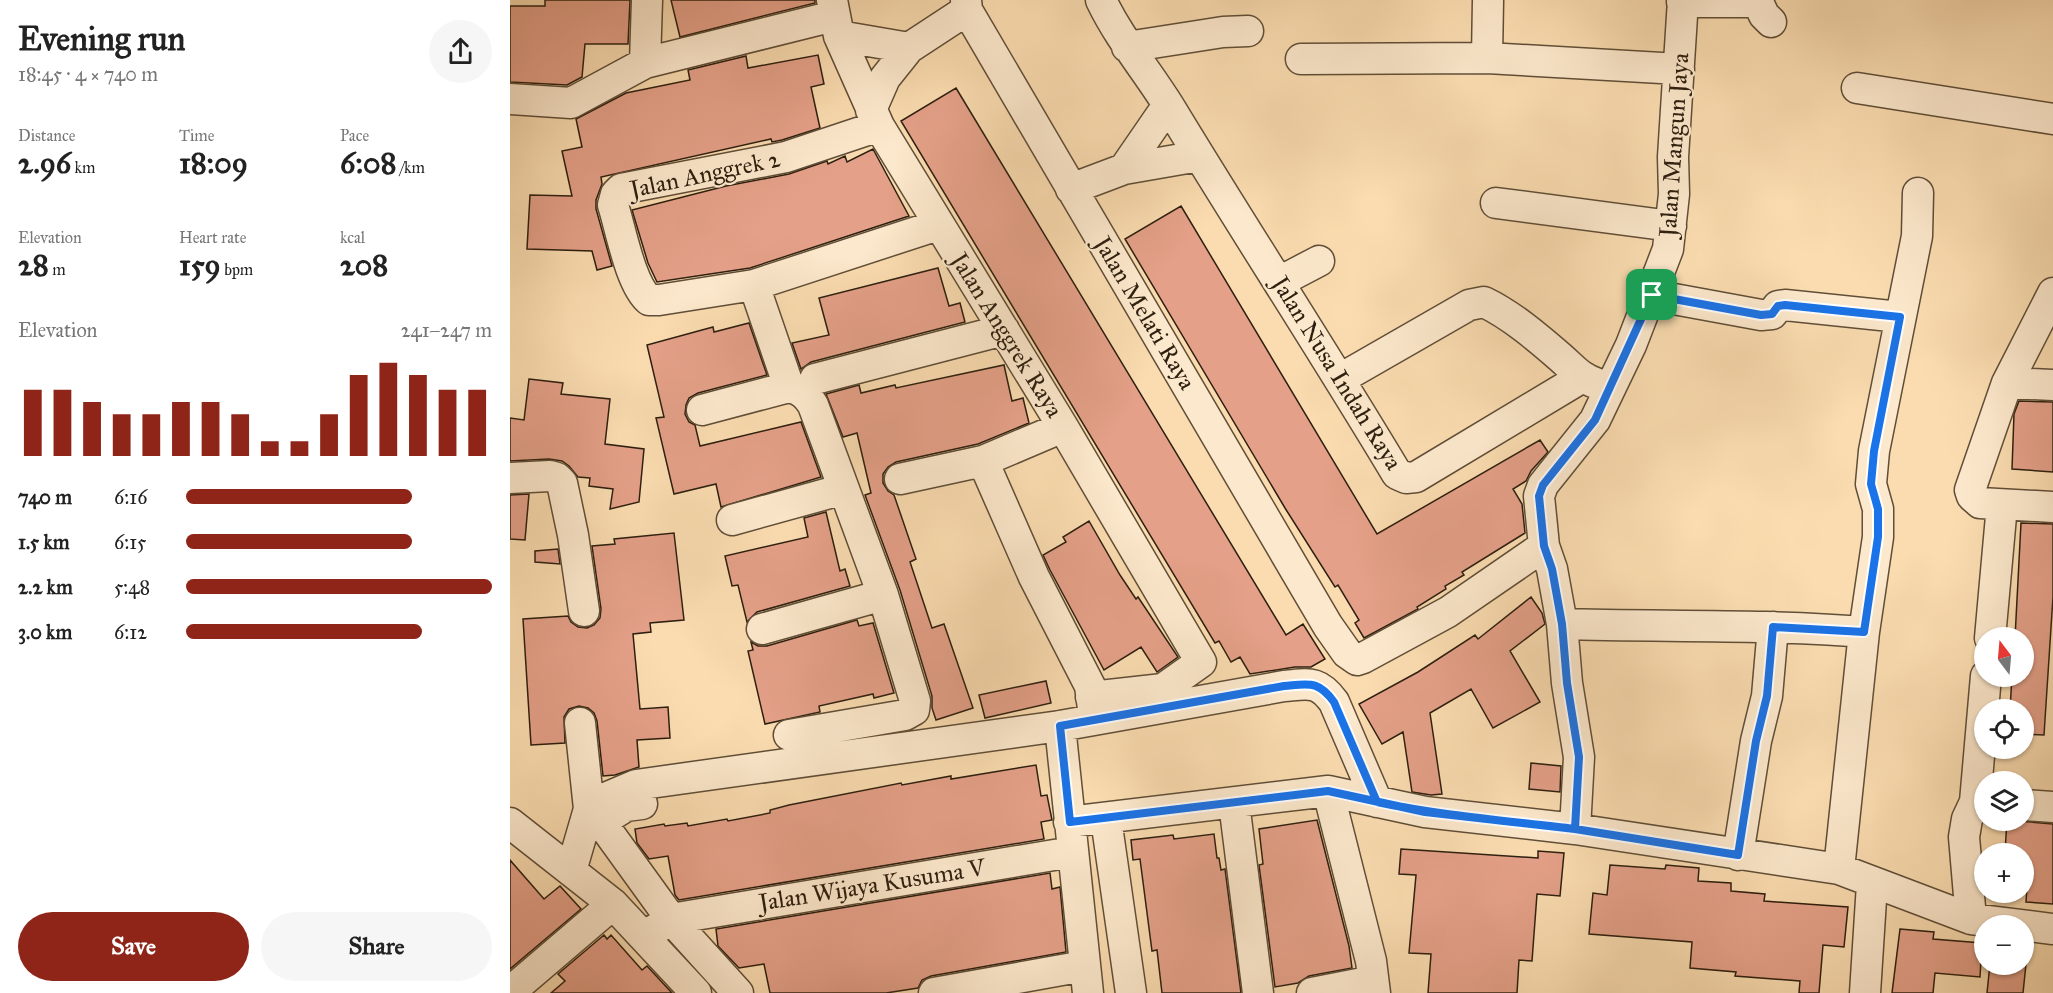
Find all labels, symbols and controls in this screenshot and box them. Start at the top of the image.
text: Evening run [18,19,185,59]
button: share [429,20,492,83]
street label: Jalan Mangun Jaya [1652,51,1695,241]
text: 18:45 · 4 × 740 m [18,62,158,86]
text: Distance [18,126,75,145]
text: Time [179,126,214,145]
text: Pace [340,126,369,145]
street label: Jalan Anggrek 2 [624,143,783,205]
text: 2.96 [18,145,71,181]
text: 18:09 [179,145,248,181]
text: 6:08 [340,145,396,181]
text: km [71,158,95,177]
text: /km [396,158,425,177]
text: Elevation [18,228,82,247]
text: Heart rate [179,228,246,247]
text: kcal [340,228,365,247]
street label: Jalan Melati Raya [1086,228,1203,396]
street label: Jalan Anggrek Raya [943,245,1070,424]
text: 28 [18,247,49,283]
text: 159 [179,247,221,283]
text: 208 [340,247,388,283]
text: m [49,260,66,279]
text: bpm [221,260,253,279]
street label: Jalan Nusa Indah Raya [1264,268,1409,476]
pin [1626,269,1677,320]
icon: arrive [1635,278,1668,311]
text: Elevation [18,318,97,342]
text: 241–247 m [401,318,492,342]
text: 740 m [18,485,72,509]
text: 6:16 [114,485,147,509]
text: 1.5 km [18,530,69,554]
text: 6:15 [114,530,146,554]
text: 2.2 km [18,575,73,599]
text: 5:48 [114,575,150,599]
text: 3.0 km [18,620,72,644]
text: 6:12 [114,620,147,644]
north arrow [1974,627,2034,687]
map controls [1974,627,2034,975]
button: locate [1974,699,2034,759]
button: layers [1974,771,2034,831]
button: + [1974,843,2034,903]
street label: Jalan Wijaya Kusuma V [754,852,989,918]
button: Save [18,912,249,981]
button: Share [261,912,492,981]
button: − [1974,915,2034,975]

